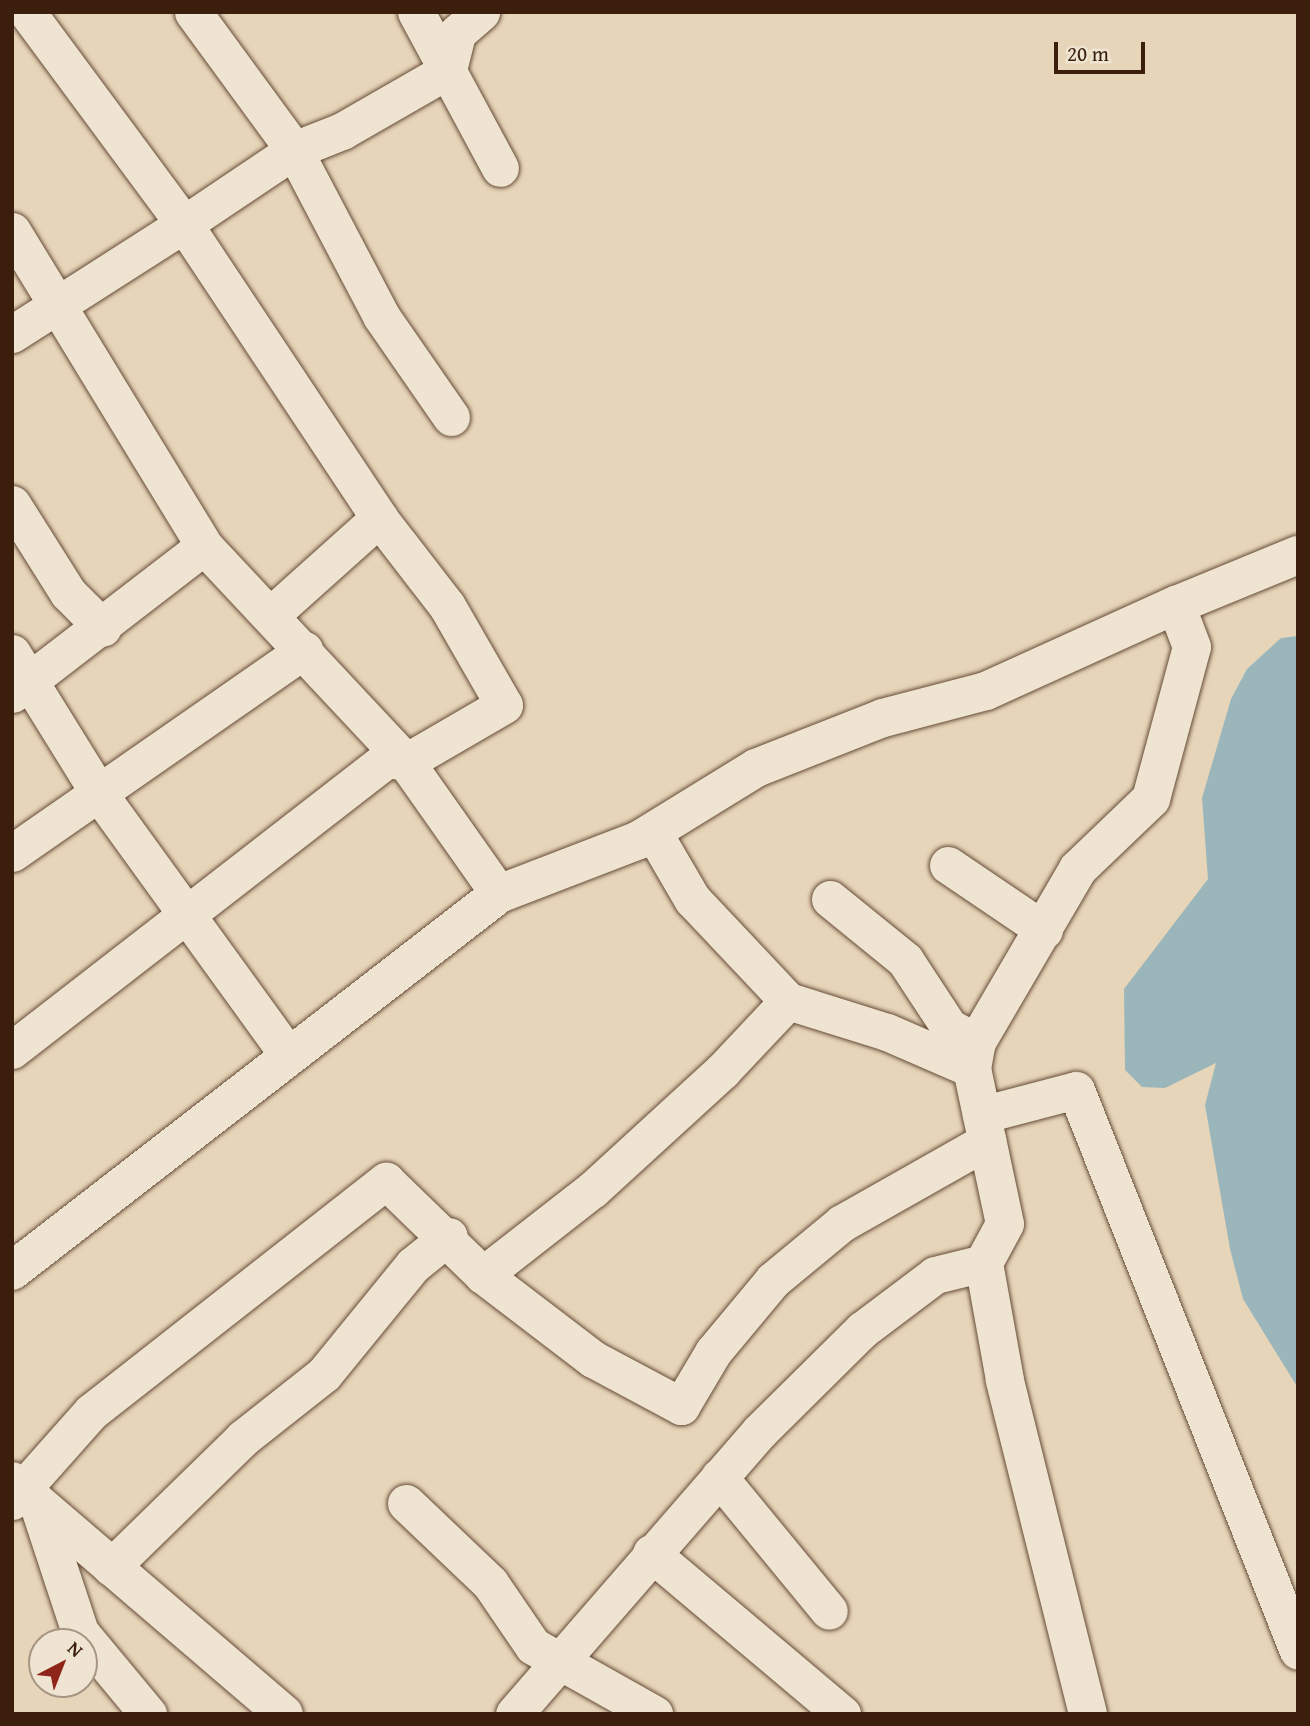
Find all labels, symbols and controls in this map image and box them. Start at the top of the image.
scale bar [1058,28,1149,72]
text: 20 m [1067,38,1109,69]
north arrow [28,1628,98,1698]
text: N [62,1634,90,1664]

